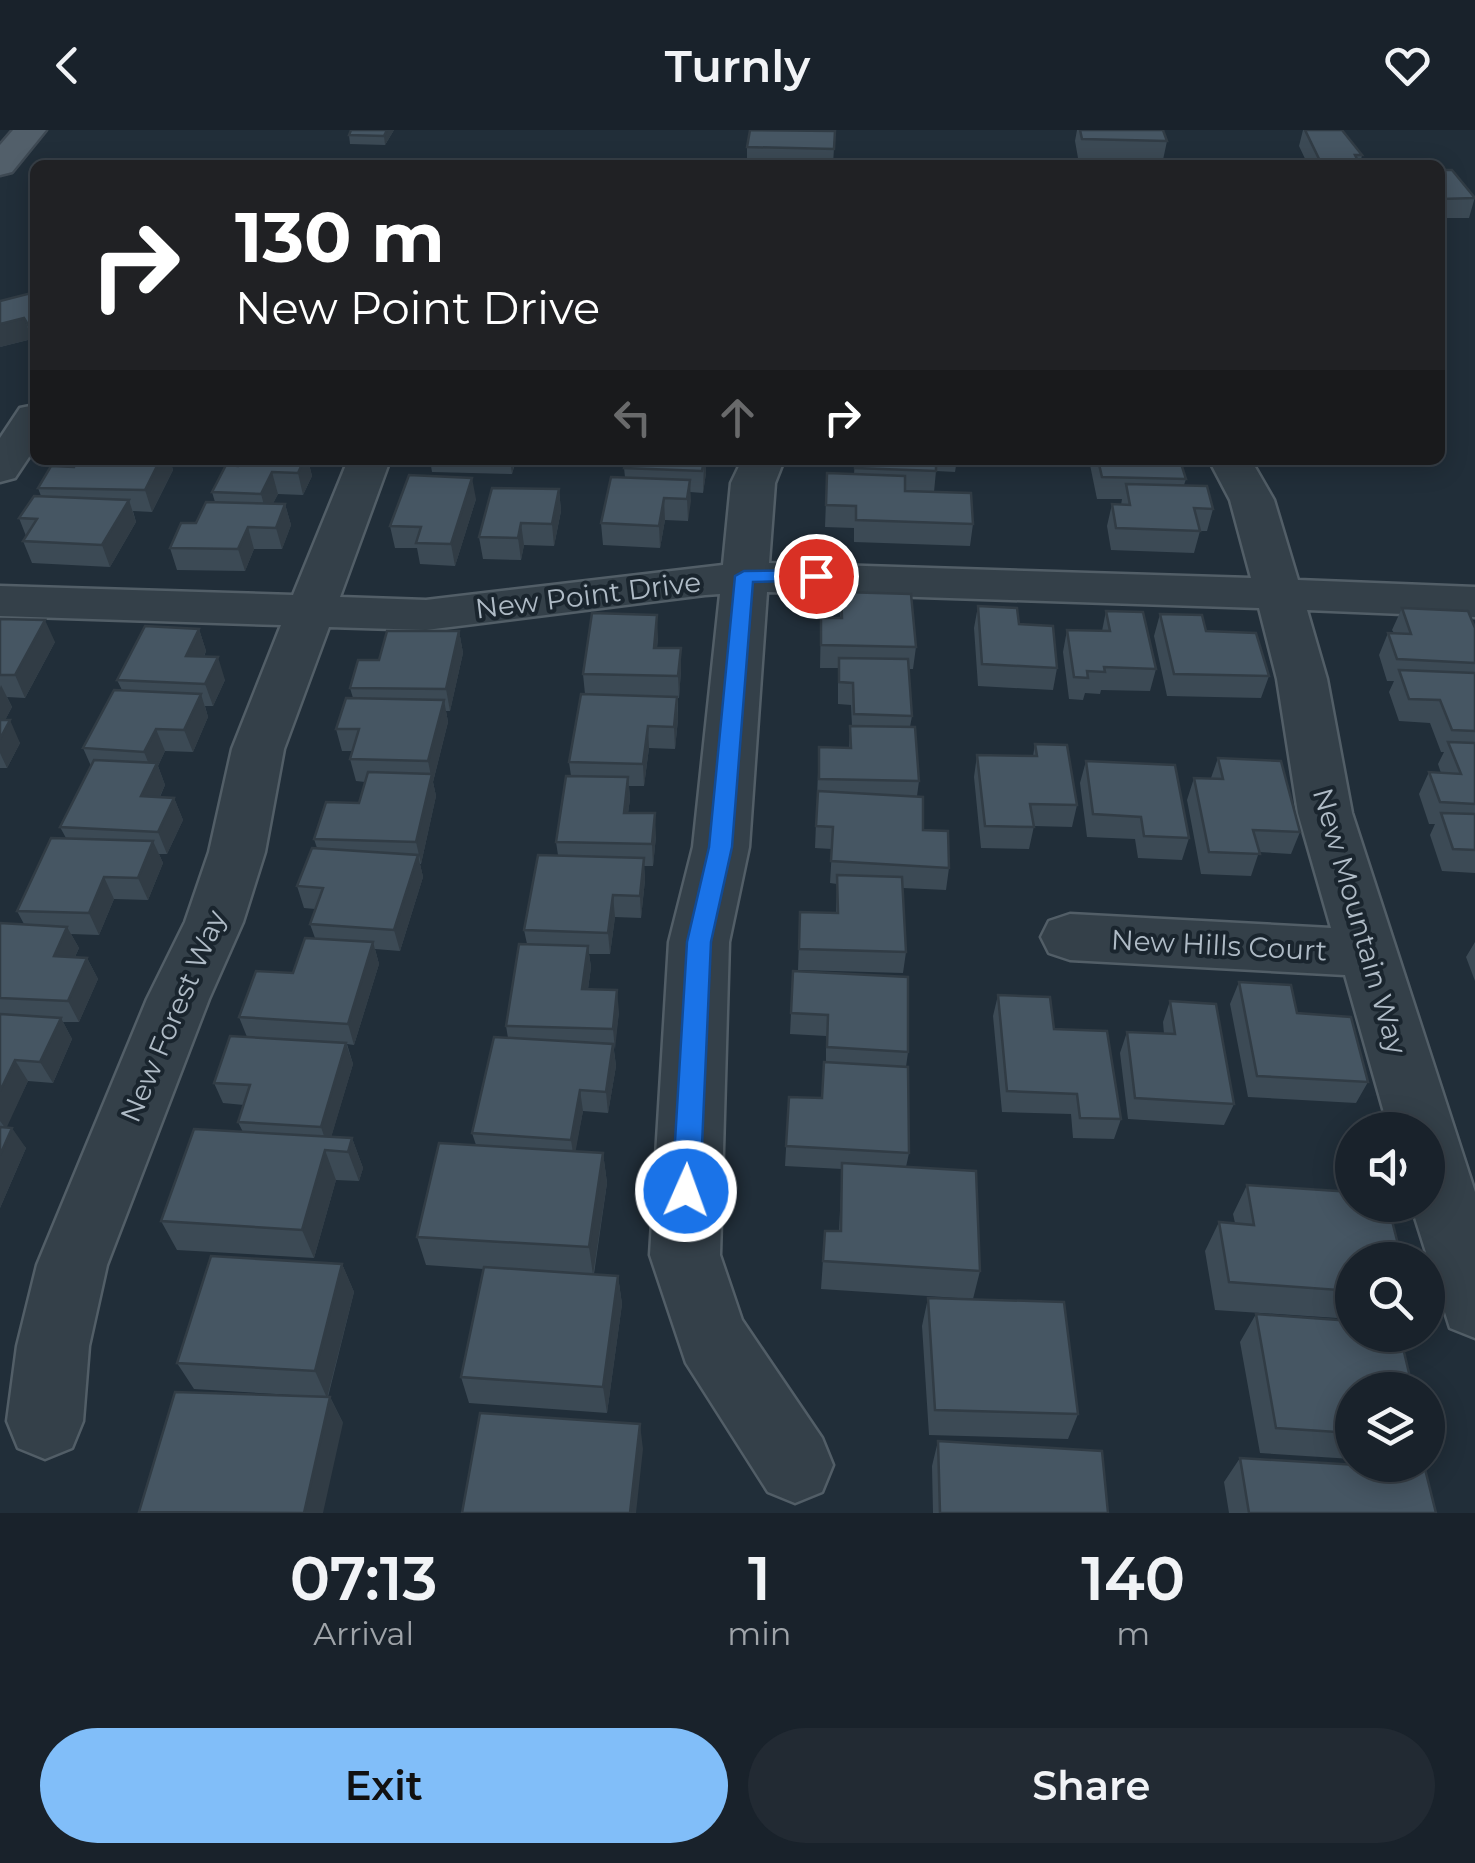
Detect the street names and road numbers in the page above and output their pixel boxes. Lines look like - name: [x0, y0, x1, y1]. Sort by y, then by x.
- street label: New Point Drive: [473, 564, 703, 626]
- street label: New Mountain Way: [1306, 784, 1415, 1059]
- street label: New Forest Way: [113, 904, 233, 1127]
- street label: New Hills Court: [1110, 922, 1328, 968]

